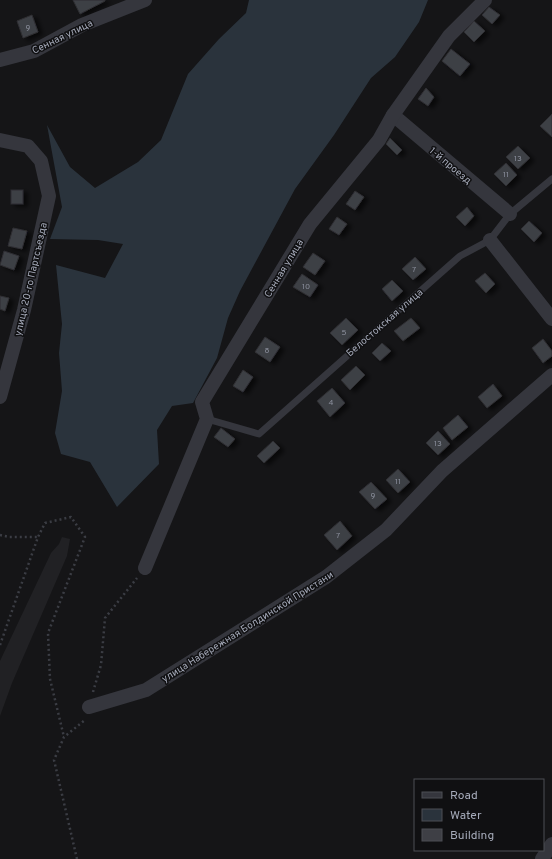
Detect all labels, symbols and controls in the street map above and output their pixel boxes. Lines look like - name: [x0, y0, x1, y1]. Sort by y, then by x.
- street label: Сенная улица: [30, 17, 95, 58]
- house number: 9: [26, 23, 31, 33]
- street label: 1-й проезд: [426, 145, 474, 188]
- house number: 13: [514, 154, 522, 164]
- house number: 11: [503, 170, 509, 180]
- street label: улица 20-го Партсъезда: [12, 221, 51, 337]
- street label: Сенная улица: [262, 237, 307, 300]
- house number: 7: [412, 265, 416, 275]
- house number: 10: [302, 282, 310, 292]
- street label: Белостокская улица: [344, 286, 426, 360]
- house number: 5: [342, 328, 347, 338]
- house number: 8: [265, 346, 270, 356]
- house number: 4: [329, 398, 334, 408]
- house number: 13: [434, 439, 442, 449]
- house number: 11: [395, 477, 401, 487]
- house number: 9: [371, 491, 376, 501]
- house number: 7: [336, 531, 340, 541]
- street label: улица Набережная Болдинской Пристани: [160, 569, 336, 686]
- legend: [414, 779, 544, 851]
- text: Road: [450, 788, 478, 804]
- text: Water: [450, 808, 482, 824]
- text: Building: [450, 828, 494, 844]

